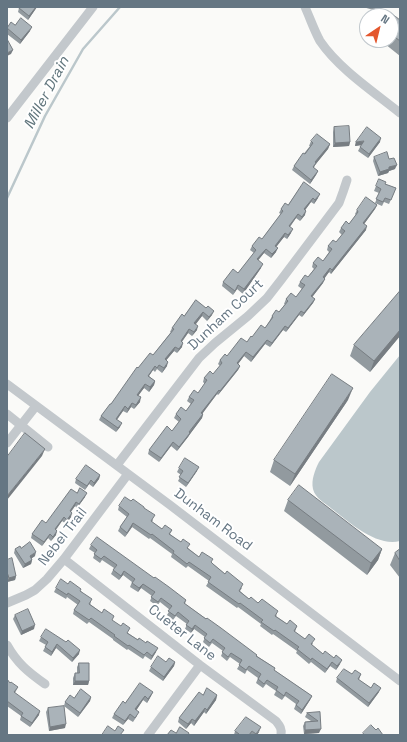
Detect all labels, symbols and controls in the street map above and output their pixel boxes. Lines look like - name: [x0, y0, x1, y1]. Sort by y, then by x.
- north arrow: [359, 8, 399, 48]
- text: N: [378, 11, 392, 27]
- water label: Miller Drain: [20, 54, 74, 132]
- street label: Dunham Court: [185, 276, 267, 354]
- street label: Dunham Road: [171, 485, 255, 555]
- street label: Nebel Trail: [35, 505, 91, 569]
- street label: Cueter Lane: [145, 601, 219, 665]

